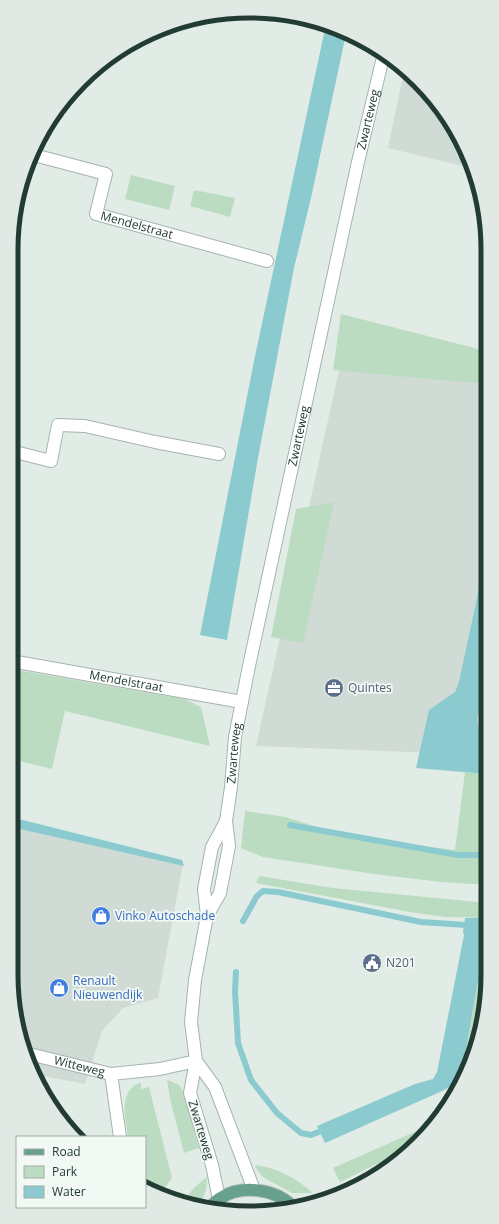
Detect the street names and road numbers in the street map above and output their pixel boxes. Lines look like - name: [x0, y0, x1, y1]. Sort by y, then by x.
- street label: Zwarteweg: [352, 87, 383, 151]
- street label: Mendelstraat: [99, 207, 175, 243]
- street label: Zwarteweg: [283, 403, 313, 468]
- street label: Mendelstraat: [88, 666, 164, 696]
- street label: Zwarteweg: [222, 721, 246, 784]
- street label: Witteweg: [52, 1051, 107, 1080]
- street label: Zwarteweg: [184, 1098, 219, 1162]

